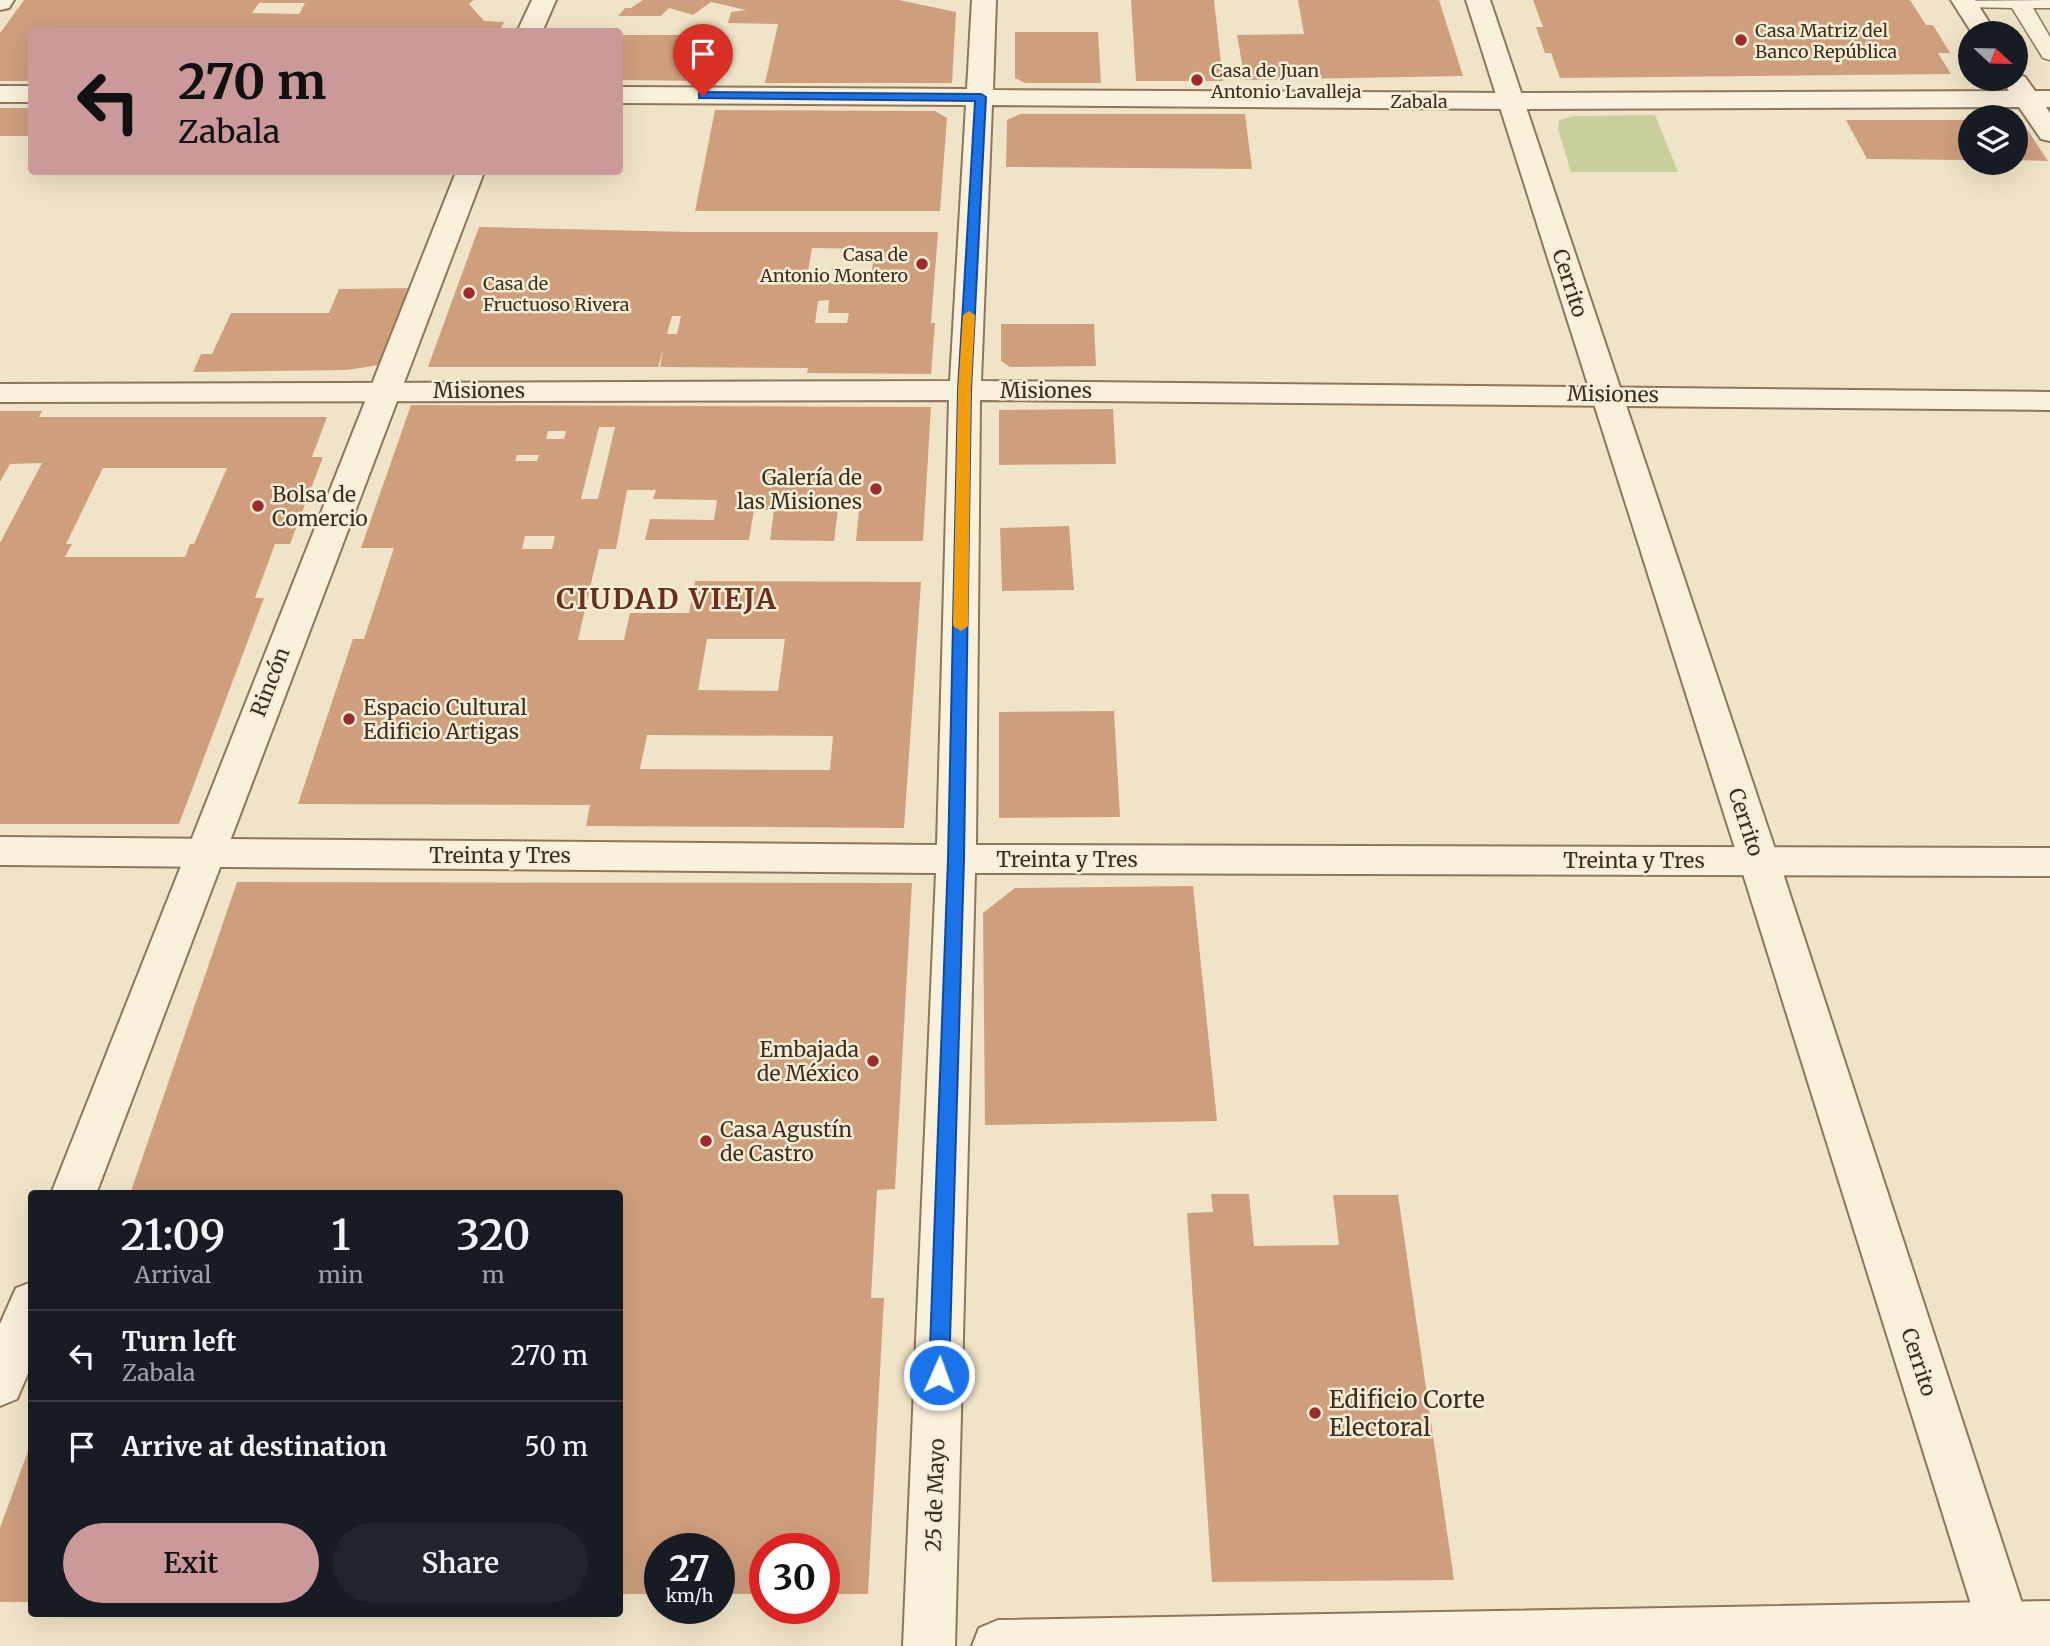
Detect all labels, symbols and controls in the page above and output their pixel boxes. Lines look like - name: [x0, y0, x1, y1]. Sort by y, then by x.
- place label: Casa Matriz del Banco República: [1755, 19, 1898, 63]
- north arrow: [1958, 21, 2028, 91]
- map controls: [1958, 21, 2028, 175]
- pin: [673, 24, 733, 96]
- marker: Casa Matriz del Banco República: [1733, 32, 1749, 48]
- icon: arrive: [684, 35, 722, 73]
- text: 270 m: [178, 51, 326, 112]
- icon: left: [63, 56, 154, 147]
- place label: Casa de Juan Antonio Lavalleja: [1210, 59, 1362, 103]
- marker: Casa de Juan Antonio Lavalleja: [1189, 72, 1205, 88]
- street label: Zabala: [1390, 90, 1448, 113]
- button: layers: [1958, 105, 2028, 175]
- text: Zabala: [178, 112, 280, 152]
- place label: Casa de Antonio Montero: [759, 243, 908, 287]
- street label: Cerrito: [1546, 246, 1594, 320]
- marker: Casa de Antonio Montero: [914, 256, 930, 272]
- place label: Casa de Fructuoso Rivera: [483, 272, 630, 316]
- marker: Casa de Fructuoso Rivera: [461, 285, 477, 301]
- street label: Misiones: [433, 377, 525, 404]
- street label: Misiones: [1000, 377, 1092, 404]
- street label: Misiones: [1567, 380, 1659, 408]
- place label: Galería de las Misiones: [737, 464, 862, 515]
- place label: Bolsa de Comercio: [272, 481, 368, 532]
- marker: Galería de las Misiones: [868, 481, 884, 497]
- marker: Bolsa de Comercio: [250, 498, 266, 514]
- district label: CIUDAD VIEJA: [556, 581, 778, 617]
- street label: Rincón: [245, 644, 296, 720]
- place label: Espacio Cultural Edificio Artigas: [363, 694, 527, 745]
- marker: Espacio Cultural Edificio Artigas: [341, 711, 357, 727]
- street label: Cerrito: [1722, 785, 1770, 859]
- street label: Treinta y Tres: [429, 842, 571, 869]
- street label: Treinta y Tres: [996, 846, 1138, 873]
- street label: Treinta y Tres: [1563, 847, 1705, 874]
- place label: Embajada de México: [757, 1036, 859, 1087]
- marker: Embajada de México: [865, 1053, 881, 1069]
- place label: Casa Agustín de Castro: [720, 1116, 852, 1167]
- marker: Casa Agustín de Castro: [698, 1133, 714, 1149]
- text: 21:09: [121, 1209, 225, 1261]
- text: 1: [331, 1209, 350, 1261]
- text: 320: [456, 1209, 530, 1261]
- text: Arrival: [135, 1260, 211, 1289]
- text: min: [318, 1260, 364, 1289]
- text: m: [482, 1260, 505, 1289]
- text: Turn left: [122, 1325, 236, 1358]
- street label: Cerrito: [1895, 1325, 1943, 1399]
- icon: left: [63, 1337, 101, 1375]
- position arrow: [902, 1338, 976, 1412]
- text: 270 m: [511, 1339, 588, 1372]
- text: Zabala: [122, 1358, 195, 1387]
- place label: Edificio Corte Electoral: [1329, 1384, 1485, 1443]
- marker: Edificio Corte Electoral: [1307, 1405, 1323, 1421]
- icon: arrive: [63, 1428, 101, 1466]
- text: Arrive at destination: [122, 1430, 387, 1463]
- text: 50 m: [524, 1430, 588, 1463]
- street label: 25 de Mayo: [920, 1438, 950, 1552]
- button: Exit: [63, 1523, 319, 1603]
- button: Share: [333, 1523, 588, 1603]
- speed limit sign: 30: [749, 1533, 840, 1624]
- text: 27: [669, 1547, 710, 1591]
- text: km/h: [666, 1584, 713, 1607]

